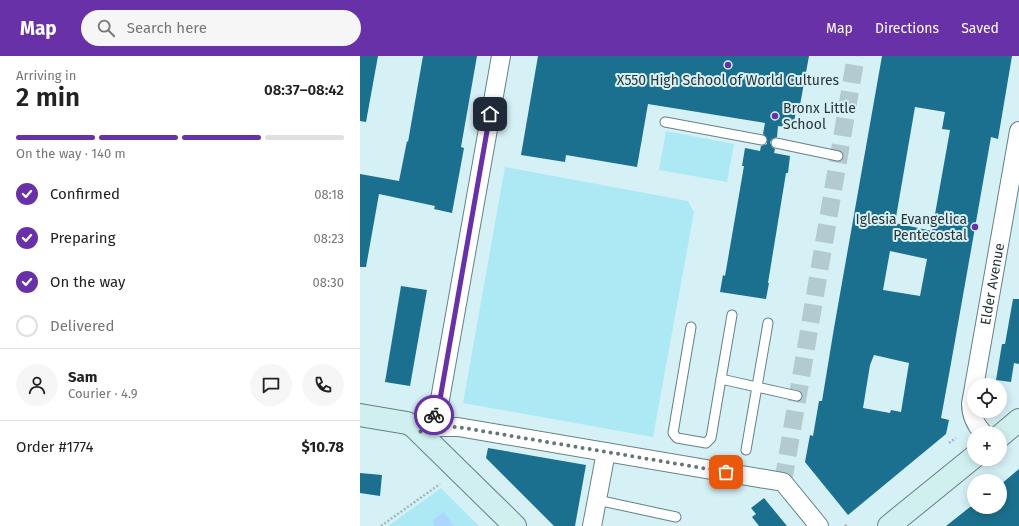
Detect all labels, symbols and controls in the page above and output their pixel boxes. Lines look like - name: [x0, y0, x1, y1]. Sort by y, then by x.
- search box: [81, 10, 361, 46]
- text: Map: [20, 17, 57, 40]
- icon: search: [95, 17, 117, 39]
- text: Search here: [127, 19, 207, 37]
- text: Map: [826, 20, 853, 37]
- text: Directions: [875, 20, 939, 37]
- text: Saved: [961, 20, 999, 37]
- marker: X550 High School of World Cultures: [723, 60, 733, 70]
- text: Arriving in: [16, 68, 76, 83]
- place label: X550 High School of World Cultures: [617, 72, 840, 89]
- text: 08:37–08:42: [264, 81, 344, 99]
- text: 2 min: [16, 82, 80, 113]
- pin: [473, 97, 507, 131]
- place label: Bronx Little School: [783, 100, 856, 133]
- icon: home: [479, 103, 501, 125]
- marker: Bronx Little School: [770, 111, 780, 121]
- text: On the way · 140 m: [16, 146, 126, 161]
- icon: check: [16, 183, 38, 205]
- text: Confirmed: [50, 185, 120, 203]
- text: 08:18: [314, 187, 344, 202]
- place label: Iglesia Evangelica Pentecostal: [856, 211, 967, 244]
- marker: Iglesia Evangelica Pentecostal: [970, 222, 980, 232]
- icon: check: [16, 227, 38, 249]
- text: Preparing: [50, 229, 115, 247]
- text: 08:23: [314, 231, 344, 246]
- street label: Elder Avenue: [977, 242, 1008, 327]
- icon: check: [16, 271, 38, 293]
- text: On the way: [50, 273, 125, 291]
- text: 08:30: [313, 275, 344, 290]
- text: Delivered: [50, 317, 114, 335]
- button: person: [16, 364, 58, 406]
- button: chat: [250, 364, 292, 406]
- button: phone: [302, 364, 344, 406]
- text: Sam: [68, 368, 97, 386]
- map controls: [967, 378, 1007, 514]
- button: locate: [967, 378, 1007, 418]
- text: Courier · 4.9: [68, 386, 138, 401]
- courier: [414, 395, 454, 435]
- icon: bike: [423, 404, 445, 426]
- button: +: [967, 426, 1007, 466]
- text: Order #1774: [16, 438, 94, 456]
- text: $10.78: [301, 438, 344, 456]
- pin: [709, 455, 743, 489]
- icon: bag: [715, 461, 737, 483]
- button: −: [967, 474, 1007, 514]

